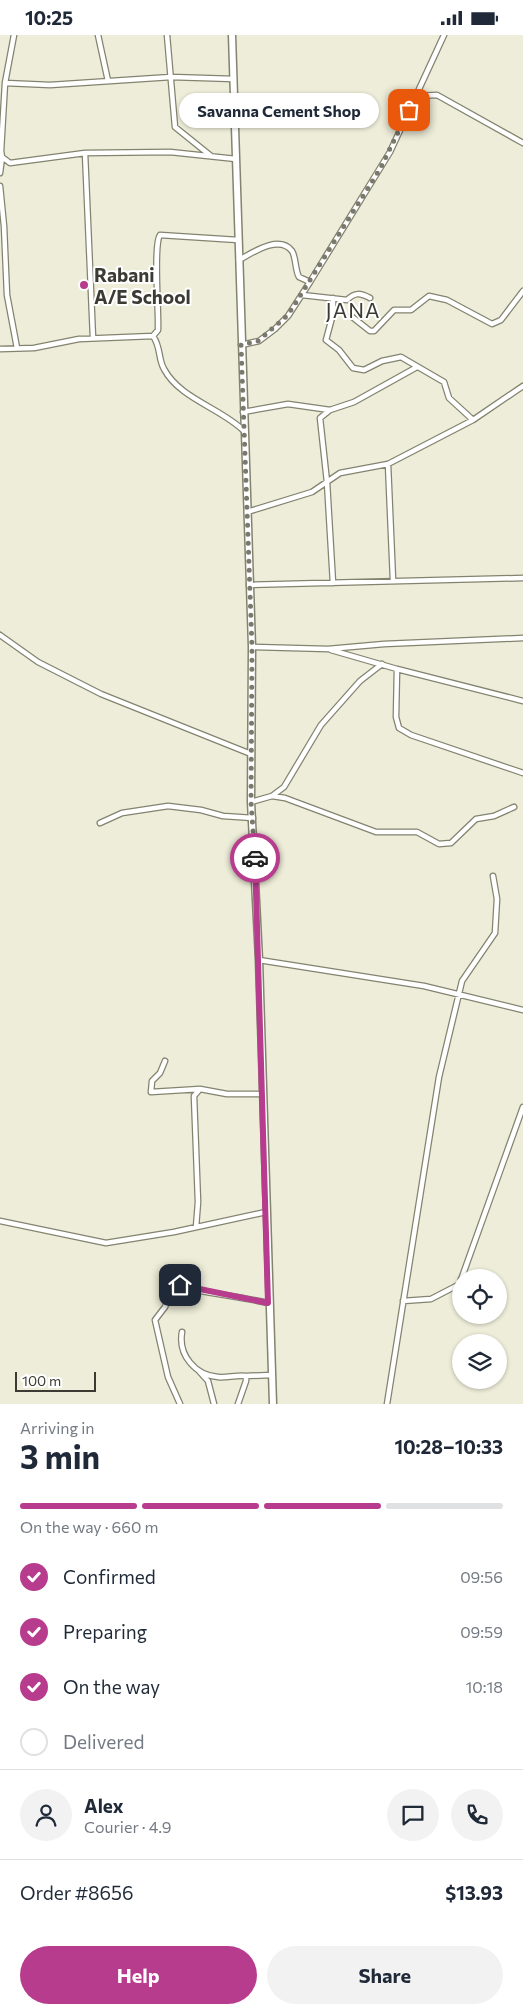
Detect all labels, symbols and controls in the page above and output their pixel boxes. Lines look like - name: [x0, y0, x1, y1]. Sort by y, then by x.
- text: 10:25: [25, 6, 73, 29]
- pin: [388, 89, 430, 131]
- callout: Savanna Cement Shop: [179, 93, 379, 127]
- icon: bag: [395, 96, 423, 124]
- text: Savanna Cement Shop: [197, 101, 361, 120]
- place label: Rabani A/E School: [94, 263, 191, 308]
- marker: Rabani A/E School: [78, 279, 90, 291]
- district label: JANA: [326, 297, 380, 322]
- courier: [230, 833, 280, 883]
- icon: car: [241, 844, 269, 872]
- pin: [159, 1264, 201, 1306]
- map controls: [452, 1269, 507, 1389]
- button: locate: [452, 1269, 507, 1324]
- icon: home: [166, 1271, 194, 1299]
- button: layers: [452, 1334, 507, 1389]
- scale bar: [15, 1369, 96, 1392]
- text: 100 m: [22, 1372, 61, 1389]
- text: Arriving in: [20, 1418, 94, 1437]
- text: 10:28–10:33: [394, 1435, 503, 1458]
- text: 3 min: [20, 1436, 100, 1476]
- text: On the way · 660 m: [20, 1517, 158, 1536]
- icon: check: [20, 1563, 48, 1591]
- text: Confirmed: [63, 1565, 156, 1588]
- text: 09:56: [460, 1567, 503, 1586]
- icon: check: [20, 1618, 48, 1646]
- text: Preparing: [63, 1620, 147, 1643]
- text: 09:59: [460, 1622, 503, 1641]
- icon: check: [20, 1673, 48, 1701]
- text: On the way: [63, 1675, 160, 1698]
- text: 10:18: [465, 1677, 503, 1696]
- text: Delivered: [63, 1730, 144, 1753]
- button: person: [20, 1789, 72, 1841]
- button: chat: [387, 1789, 439, 1841]
- button: phone: [451, 1789, 503, 1841]
- text: Alex: [84, 1794, 124, 1817]
- text: Courier · 4.9: [84, 1817, 171, 1836]
- text: Order #8656: [20, 1881, 134, 1904]
- text: $13.93: [445, 1881, 503, 1904]
- button: Help: [20, 1946, 257, 2004]
- button: Share: [267, 1946, 503, 2004]

